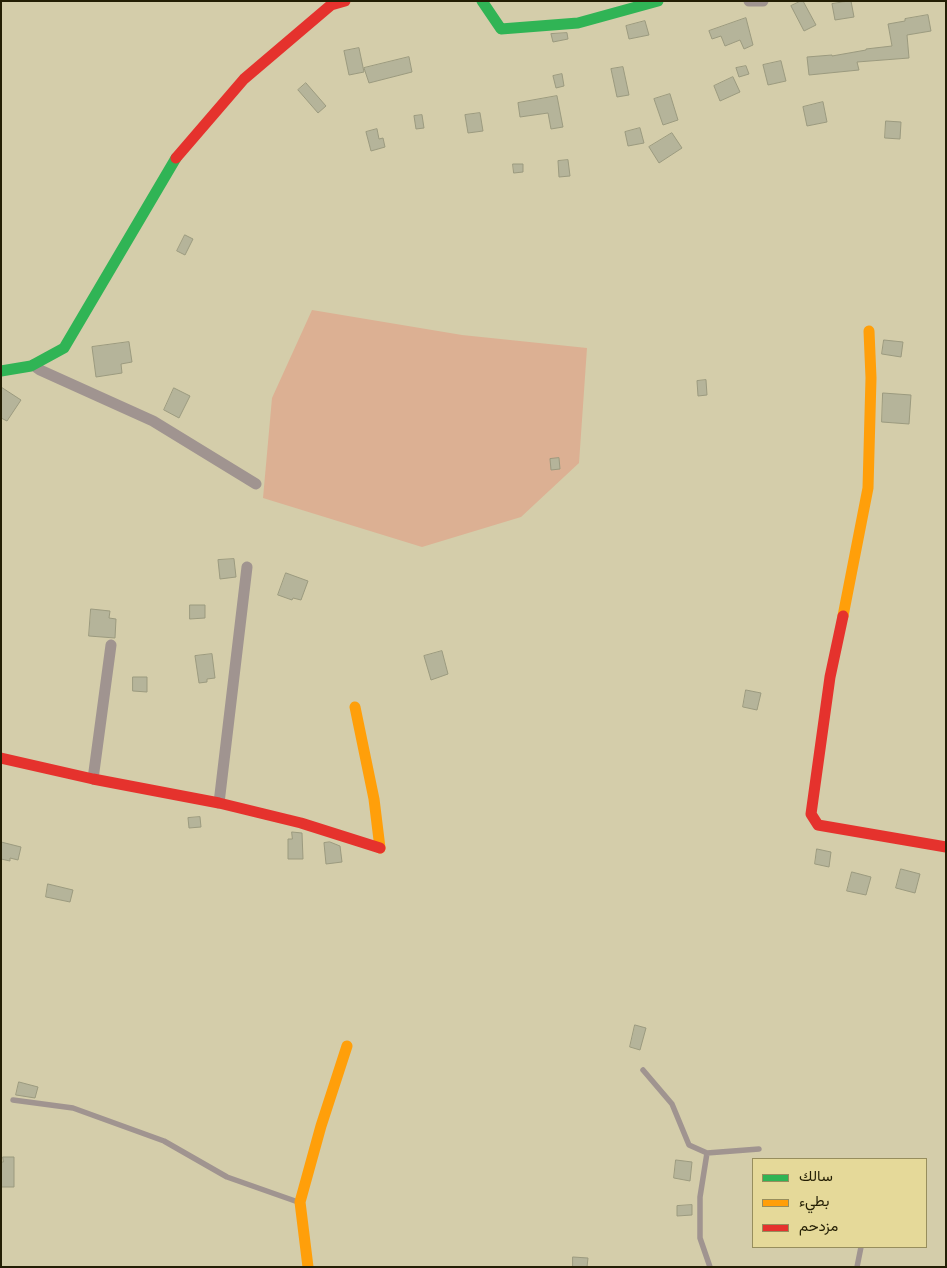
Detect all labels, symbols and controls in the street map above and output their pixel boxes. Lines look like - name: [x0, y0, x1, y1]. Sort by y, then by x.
- legend: [752, 1158, 927, 1248]
- text: سالك: [799, 1166, 833, 1185]
- text: بطيء: [799, 1191, 829, 1210]
- text: مزدحم: [799, 1216, 838, 1235]

